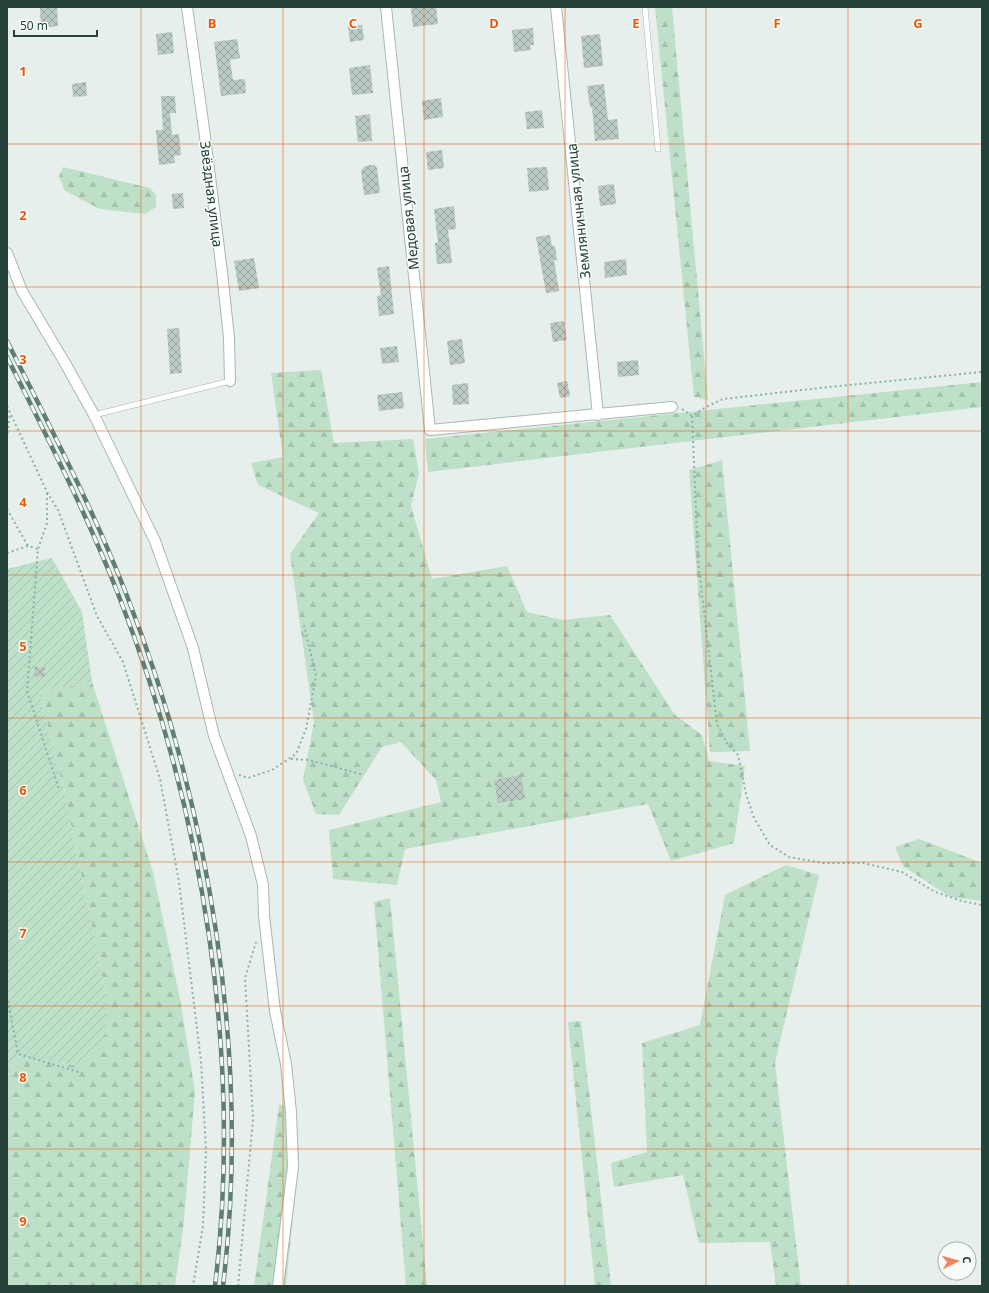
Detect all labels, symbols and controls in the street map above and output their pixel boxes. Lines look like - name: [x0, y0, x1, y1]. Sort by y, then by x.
- scale bar: [14, 12, 97, 38]
- text: B: [208, 14, 216, 32]
- text: C: [349, 14, 357, 32]
- text: D: [489, 14, 499, 32]
- text: E: [632, 14, 640, 32]
- text: F: [773, 14, 781, 32]
- text: G: [913, 14, 923, 32]
- text: 50 m: [20, 17, 48, 34]
- text: 1: [19, 62, 27, 80]
- street label: Звёздная улица: [196, 140, 228, 248]
- street label: Земляничная улица: [561, 142, 595, 280]
- street label: Медовая улица: [393, 165, 423, 271]
- text: 2: [19, 206, 27, 224]
- text: 3: [19, 350, 27, 368]
- text: 4: [19, 493, 27, 511]
- text: 5: [19, 637, 27, 655]
- text: 6: [19, 781, 27, 799]
- text: 7: [19, 924, 27, 942]
- text: 8: [19, 1068, 27, 1086]
- text: 9: [19, 1212, 27, 1230]
- north arrow: [937, 1241, 977, 1281]
- text: С: [960, 1256, 975, 1264]

